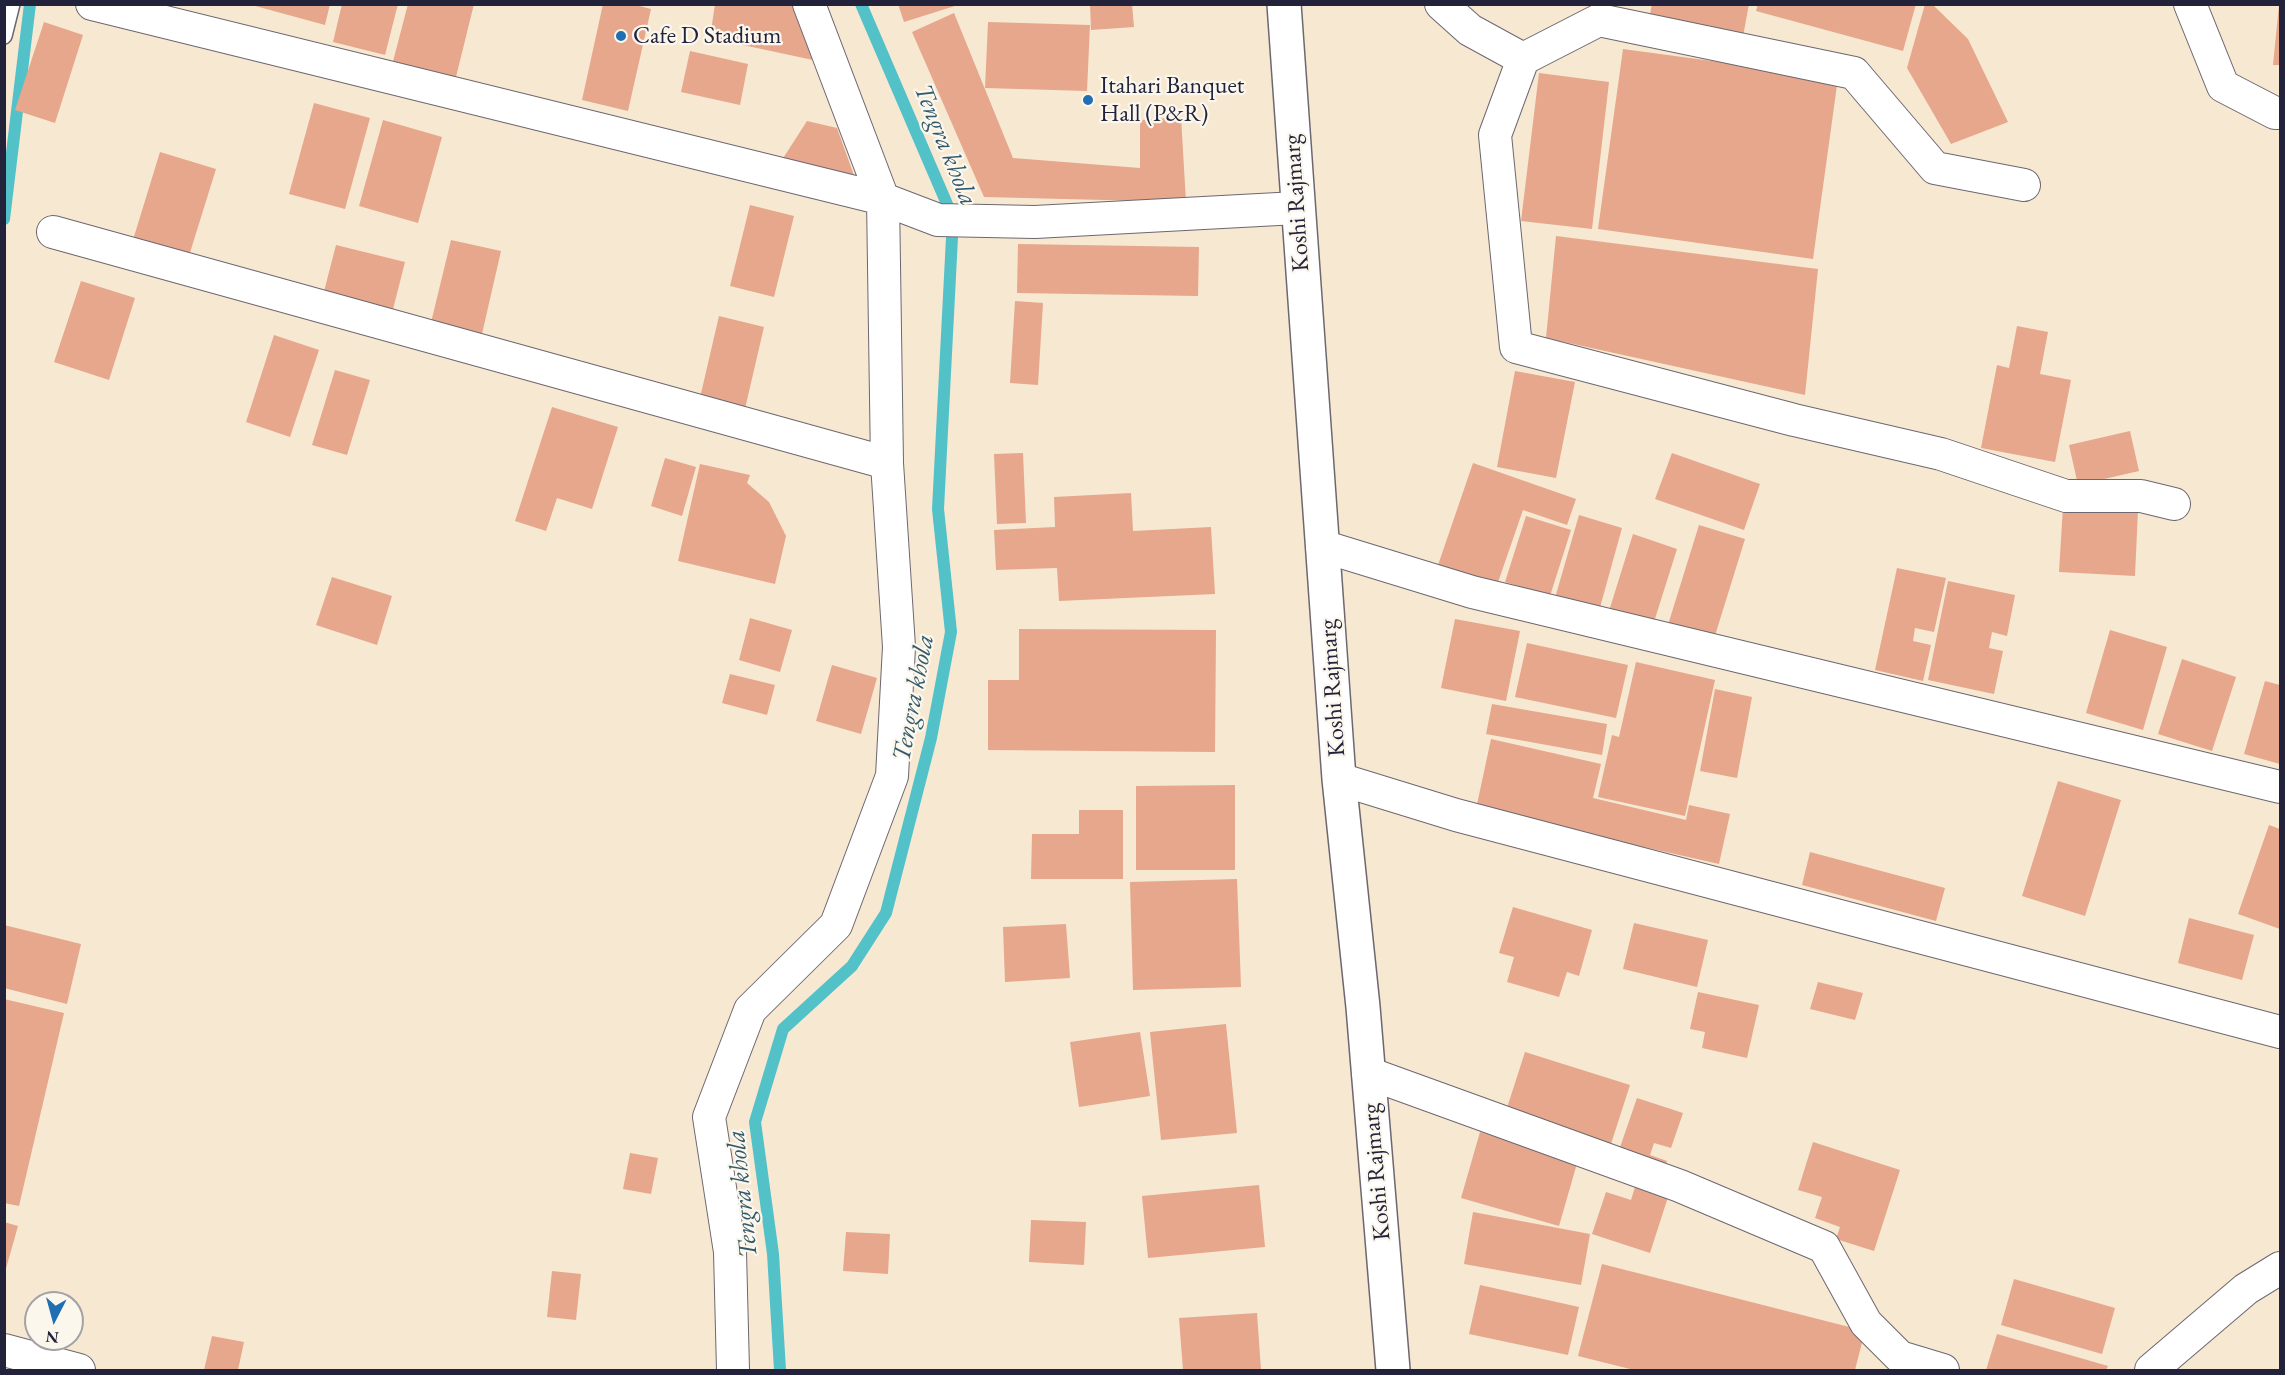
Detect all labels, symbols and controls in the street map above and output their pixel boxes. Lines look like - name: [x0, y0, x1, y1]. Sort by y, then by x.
- place label: Cafe D Stadium: [633, 22, 781, 50]
- marker: Cafe D Stadium: [614, 29, 628, 43]
- place label: Itahari Banquet Hall (P&R): [1100, 72, 1244, 128]
- water label: Tengra khola: [906, 80, 984, 210]
- marker: Itahari Banquet Hall (P&R): [1081, 93, 1095, 107]
- street label: Koshi Rajmarg: [1278, 133, 1316, 273]
- street label: Koshi Rajmarg: [1314, 618, 1352, 758]
- water label: Tengra khola: [886, 632, 942, 764]
- street label: Koshi Rajmarg: [1357, 1102, 1397, 1242]
- water label: Tengra khola: [721, 1128, 765, 1260]
- north arrow: [24, 1291, 84, 1351]
- text: N: [45, 1326, 60, 1349]

